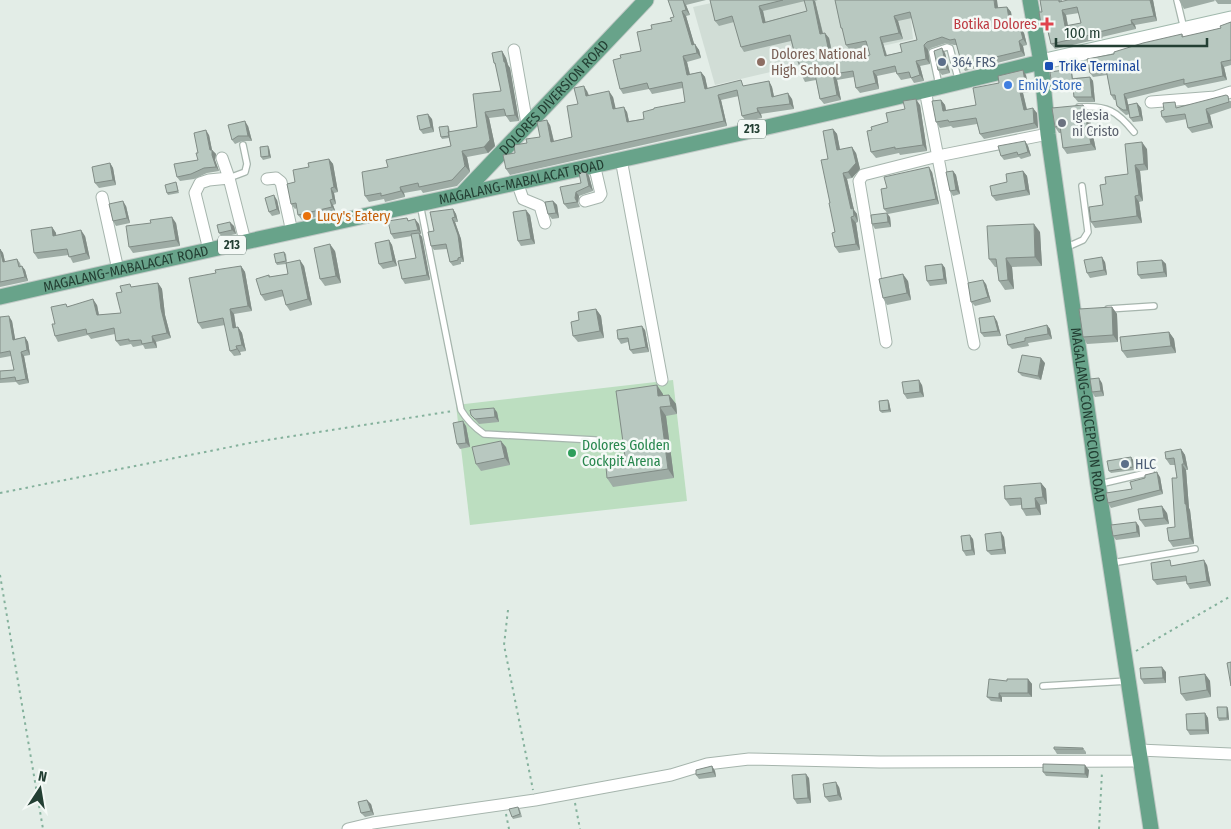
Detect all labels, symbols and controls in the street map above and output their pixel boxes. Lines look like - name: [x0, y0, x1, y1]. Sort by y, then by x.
- scale bar: [1056, 15, 1207, 47]
- place label: Botika Dolores: [954, 16, 1037, 33]
- marker: Botika Dolores: [1041, 18, 1053, 30]
- text: 100 m: [1064, 24, 1101, 42]
- street label: DOLORES DIVERSION ROAD: [495, 36, 612, 158]
- place label: Dolores National High School: [771, 46, 867, 79]
- place label: 364 FRS: [952, 54, 996, 71]
- marker: Dolores National High School: [755, 56, 767, 68]
- marker: 364 FRS: [936, 56, 948, 68]
- place label: Trike Terminal: [1059, 58, 1140, 75]
- marker: Trike Terminal: [1043, 60, 1055, 72]
- place label: Emily Store: [1018, 77, 1082, 94]
- marker: Emily Store: [1002, 79, 1014, 91]
- place label: Iglesia ni Cristo: [1072, 107, 1119, 140]
- marker: Iglesia ni Cristo: [1056, 117, 1068, 129]
- road number: 213: [738, 120, 766, 138]
- street label: MAGALANG-MABALACAT ROAD: [437, 155, 606, 208]
- place label: Lucy's Eatery: [317, 208, 391, 225]
- marker: Lucy's Eatery: [301, 210, 313, 222]
- road number: 213: [218, 236, 246, 254]
- street label: MAGALANG-MABALACAT ROAD: [42, 242, 210, 295]
- street label: MAGALANG-CONCEPCION ROAD: [1067, 326, 1109, 503]
- place label: Dolores Golden Cockpit Arena: [582, 437, 670, 470]
- marker: Dolores Golden Cockpit Arena: [566, 447, 578, 459]
- place label: HLC: [1135, 456, 1156, 473]
- marker: HLC: [1119, 458, 1131, 470]
- north arrow: [15, 764, 65, 814]
- text: N: [37, 768, 48, 786]

